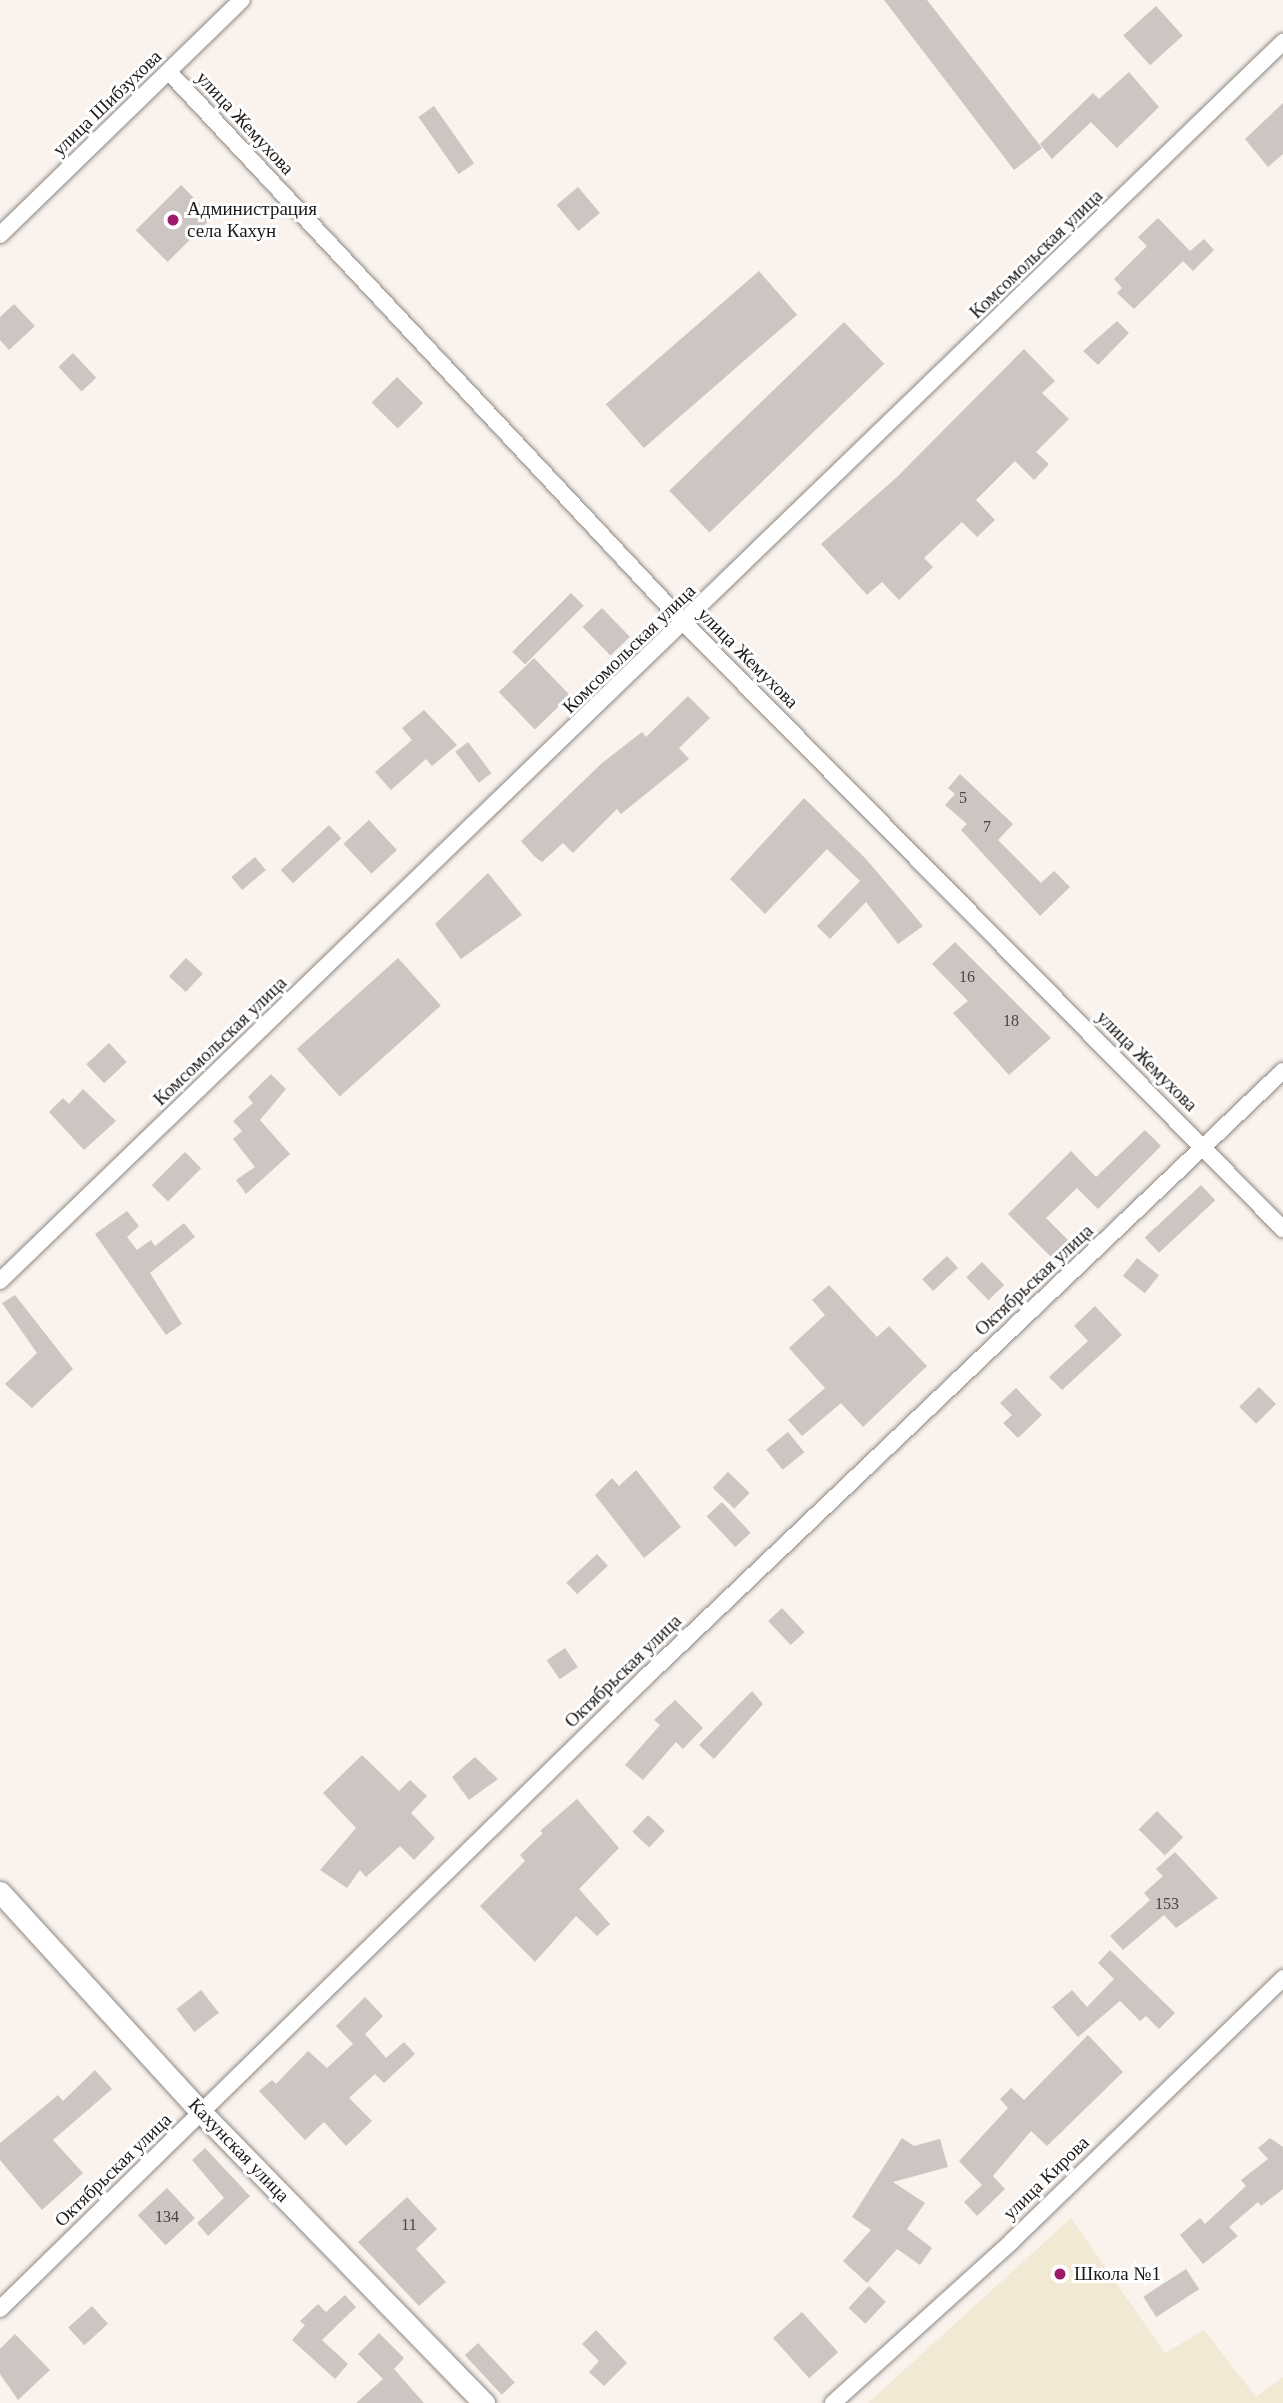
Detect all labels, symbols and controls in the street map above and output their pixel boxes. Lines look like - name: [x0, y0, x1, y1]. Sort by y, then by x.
- street label: улица Шибзухова: [48, 45, 166, 161]
- street label: улица Жемухова: [191, 67, 299, 179]
- street label: Комсомольская улица: [965, 185, 1107, 323]
- place label: Администрация села Кахун: [187, 198, 317, 242]
- marker: Администрация села Кахун: [165, 212, 181, 228]
- street label: Комсомольская улица: [558, 580, 700, 718]
- street label: улица Жемухова: [693, 603, 803, 713]
- house number: 5: [959, 788, 967, 808]
- house number: 7: [983, 817, 991, 837]
- house number: 16: [959, 967, 975, 987]
- street label: Комсомольская улица: [149, 972, 291, 1110]
- street label: улица Жемухова: [1092, 1006, 1202, 1116]
- house number: 18: [1003, 1011, 1019, 1031]
- street label: Октябрьская улица: [970, 1219, 1098, 1341]
- street label: Октябрьская улица: [560, 1609, 686, 1733]
- house number: 153: [1155, 1894, 1179, 1914]
- street label: Кахунская улица: [184, 2093, 294, 2207]
- street label: Октябрьская улица: [50, 2108, 176, 2232]
- street label: улица Кирова: [998, 2131, 1094, 2225]
- house number: 134: [155, 2207, 179, 2227]
- house number: 11: [401, 2215, 417, 2235]
- place label: Школа №1: [1074, 2263, 1161, 2285]
- marker: Школа №1: [1052, 2266, 1068, 2282]

